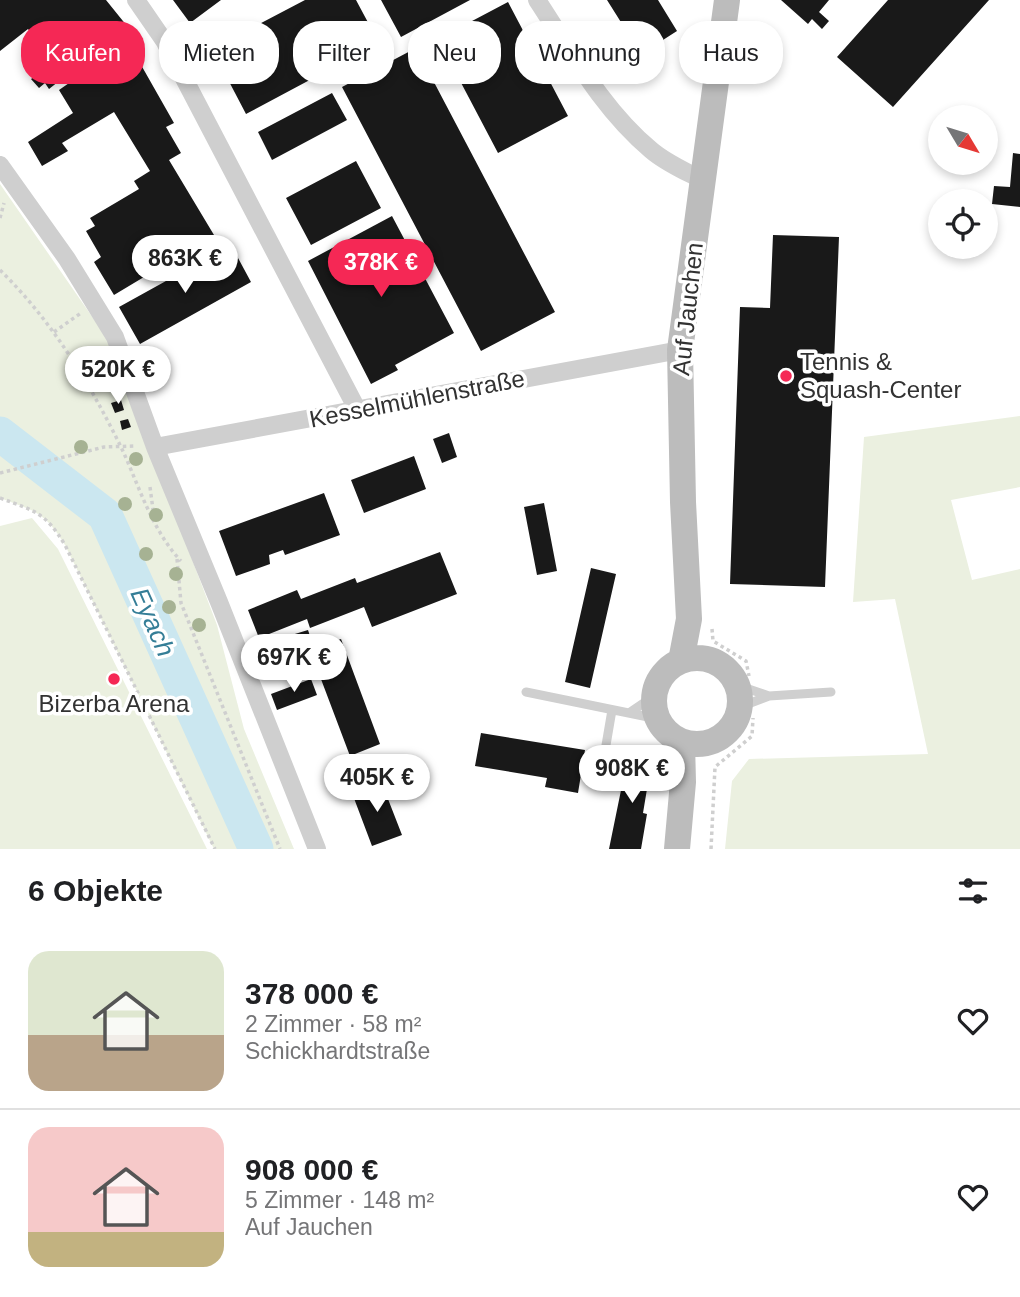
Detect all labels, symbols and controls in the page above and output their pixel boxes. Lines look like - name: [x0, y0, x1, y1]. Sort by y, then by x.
- chip: Kaufen: [21, 21, 145, 84]
- chip: Mieten: [159, 21, 279, 84]
- chip: Filter: [293, 21, 394, 84]
- chip: Neu: [408, 21, 501, 84]
- chip: Wohnung: [515, 21, 665, 84]
- chip: Haus: [679, 21, 783, 84]
- north arrow: [928, 105, 998, 175]
- map controls: [928, 105, 998, 259]
- button: locate: [928, 189, 998, 259]
- pin: 863K €: [128, 236, 242, 295]
- pin: 378K €: [324, 240, 438, 299]
- street label: Auf Jauchen: [667, 241, 708, 377]
- text: 863K €: [148, 245, 222, 271]
- text: 378K €: [344, 249, 418, 275]
- pin: 520K €: [61, 346, 175, 406]
- place label: Tennis & Squash-Center: [800, 348, 961, 403]
- text: 520K €: [81, 356, 155, 382]
- street label: Kesselmühlenstraße: [307, 364, 527, 433]
- marker: Tennis & Squash-Center: [778, 368, 794, 384]
- water label: Eyach: [125, 583, 181, 661]
- pin: 697K €: [237, 634, 351, 694]
- text: 697K €: [257, 644, 331, 670]
- marker: Bizerba Arena: [106, 671, 122, 687]
- place label: Bizerba Arena: [39, 690, 190, 717]
- pin: 908K €: [575, 746, 689, 805]
- pin: 405K €: [320, 754, 434, 814]
- text: 908K €: [595, 755, 669, 781]
- text: 405K €: [340, 764, 414, 790]
- icon: filters: [954, 872, 992, 910]
- text: 6 Objekte: [28, 874, 163, 907]
- text: 378 000 €: [245, 977, 378, 1010]
- icon: home: [84, 979, 168, 1063]
- icon: heart: [954, 1002, 992, 1040]
- text: 2 Zimmer · 58 m²: [245, 1011, 421, 1037]
- text: Schickhardtstraße: [245, 1038, 430, 1064]
- text: 908 000 €: [245, 1153, 378, 1186]
- icon: home: [84, 1155, 168, 1239]
- icon: heart: [954, 1178, 992, 1216]
- text: 5 Zimmer · 148 m²: [245, 1187, 434, 1213]
- text: Auf Jauchen: [245, 1214, 373, 1240]

